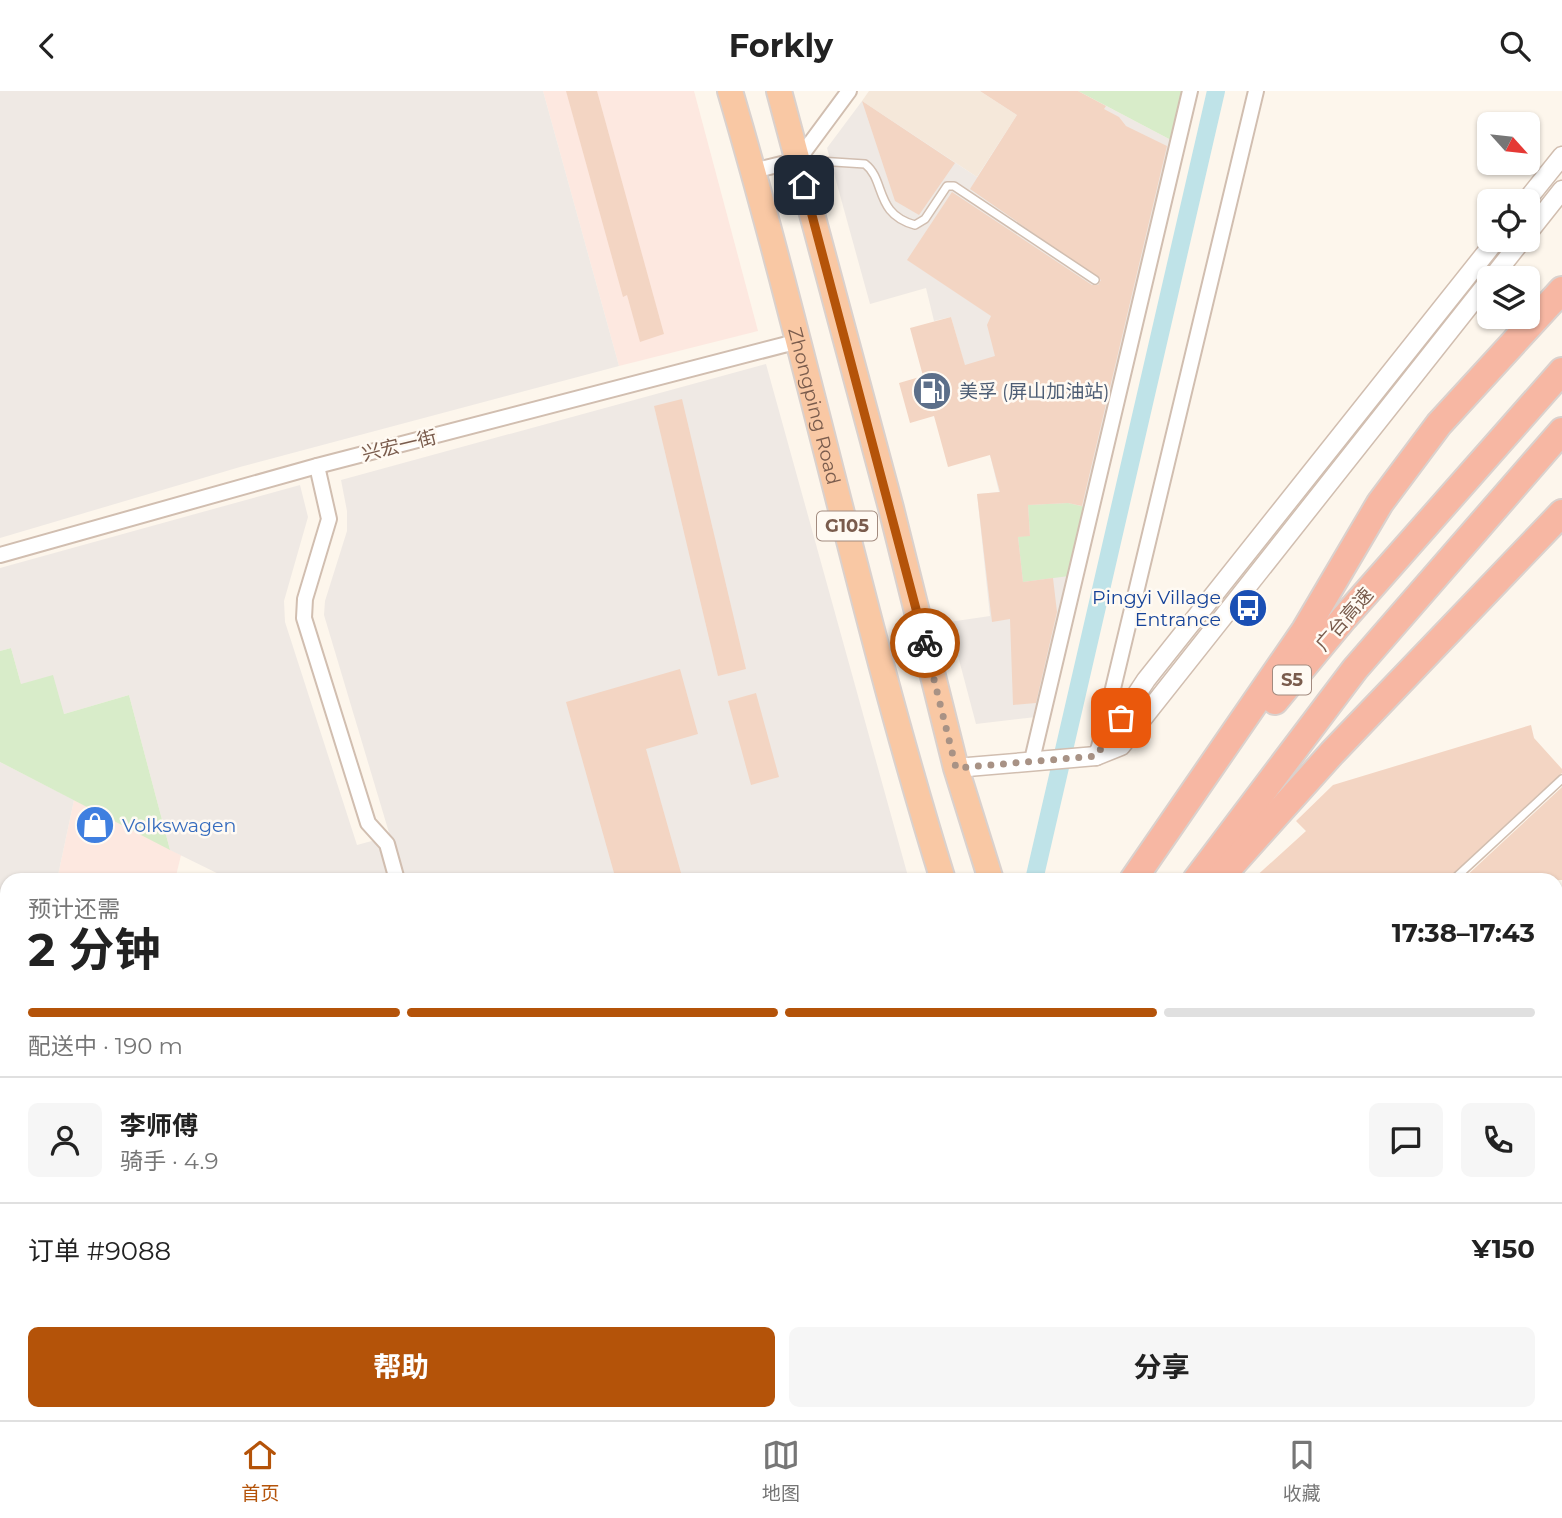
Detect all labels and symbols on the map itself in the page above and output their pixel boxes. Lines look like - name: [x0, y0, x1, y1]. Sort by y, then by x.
- north arrow: [1477, 112, 1540, 175]
- pin: [774, 155, 834, 215]
- street label: Zhongping Road: [783, 325, 845, 487]
- fuel station icon: 美孚 (屏山加油站): [911, 370, 953, 412]
- place label: 美孚 (屏山加油站): [959, 380, 1109, 403]
- street label: 兴宏一街: [359, 425, 439, 466]
- road number: G105: [817, 512, 877, 541]
- street label: 广台高速: [1311, 583, 1378, 656]
- place label: Pingyi Village Entrance: [1092, 586, 1221, 631]
- bus stop icon: Pingyi Village Entrance: [1227, 587, 1269, 629]
- courier: [890, 608, 960, 678]
- road number: S5: [1273, 665, 1311, 695]
- pin: [1091, 688, 1151, 748]
- shop icon: Volkswagen: [74, 804, 116, 846]
- place label: Volkswagen: [122, 814, 236, 837]

